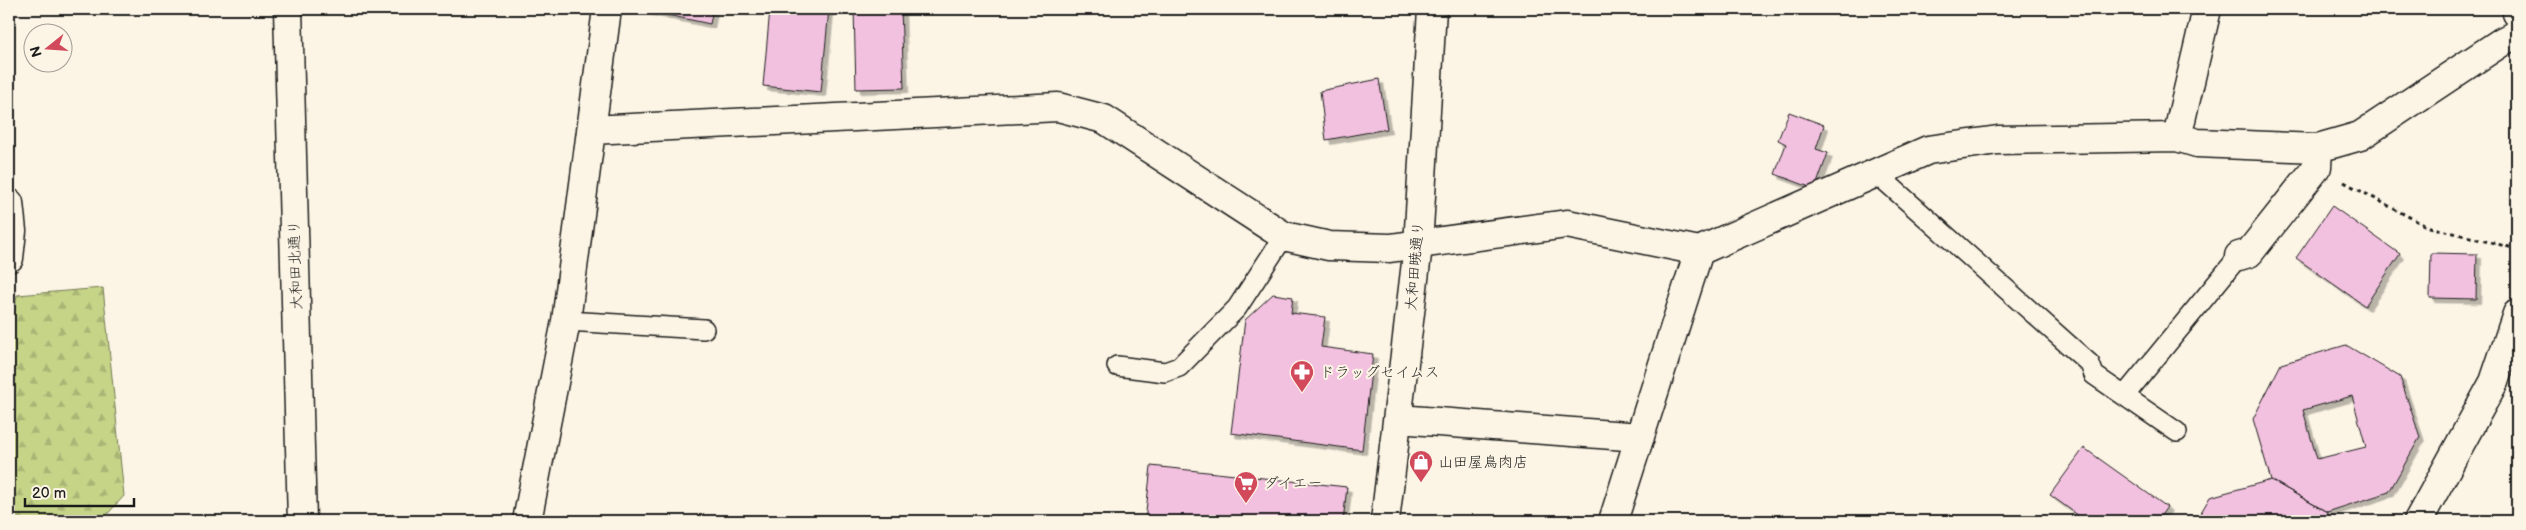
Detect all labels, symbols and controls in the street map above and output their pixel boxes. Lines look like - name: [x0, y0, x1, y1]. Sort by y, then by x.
- north arrow: [22, 22, 72, 72]
- text: N: [26, 44, 46, 59]
- street label: 大和田北通り: [284, 220, 306, 310]
- street label: 大和田暁通り: [1402, 220, 1428, 312]
- pharmacy icon: ドラッグセイムス: [1289, 359, 1315, 393]
- place label: ドラッグセイムス: [1320, 363, 1439, 382]
- shop icon: 山田屋鳥肉店: [1408, 449, 1434, 483]
- place label: 山田屋鳥肉店: [1438, 453, 1528, 472]
- supermarket icon: ダイエー: [1233, 470, 1259, 504]
- place label: ダイエー: [1264, 474, 1323, 493]
- scale bar: [25, 475, 134, 507]
- text: 20 m: [32, 484, 66, 503]

